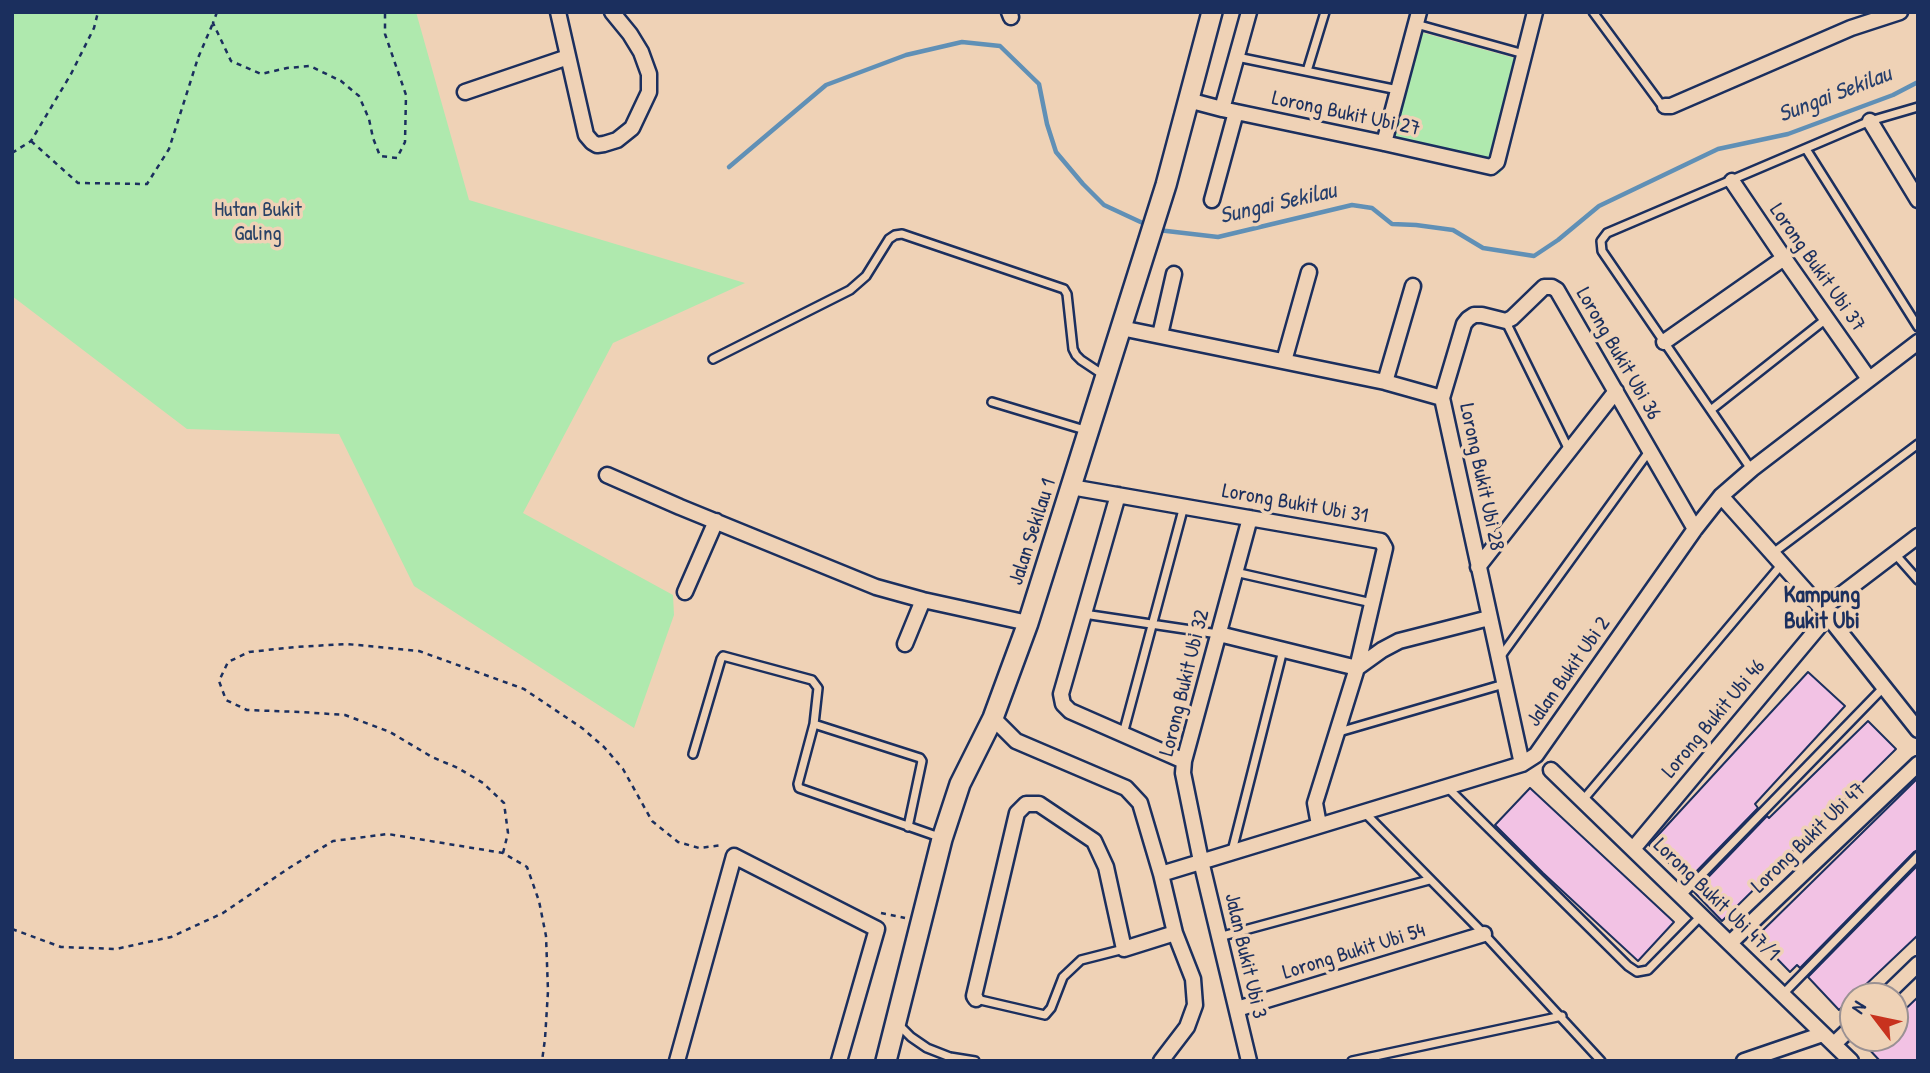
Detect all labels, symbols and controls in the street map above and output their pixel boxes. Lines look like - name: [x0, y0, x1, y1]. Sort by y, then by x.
- water label: Sungai Sekilau: [1775, 61, 1895, 129]
- street label: Lorong Bukit Ubi 27: [1270, 86, 1422, 142]
- water label: Sungai Sekilau: [1217, 177, 1339, 231]
- park label: Hutan Bukit Galing: [214, 197, 302, 247]
- street label: Lorong Bukit Ubi 37: [1764, 199, 1870, 337]
- street label: Lorong Bukit Ubi 36: [1570, 283, 1666, 425]
- street label: Lorong Bukit Ubi 28: [1453, 401, 1509, 553]
- street label: Jalan Sekilau 1: [1004, 476, 1062, 588]
- street label: Lorong Bukit Ubi 31: [1220, 479, 1370, 529]
- district label: Kampung Bukit Ubi: [1784, 582, 1860, 636]
- street label: Lorong Bukit Ubi 32: [1155, 607, 1215, 759]
- street label: Jalan Bukit Ubi 2: [1522, 612, 1616, 732]
- street label: Lorong Bukit Ubi 46: [1657, 655, 1771, 783]
- street label: Lorong Bukit Ubi 47: [1747, 777, 1871, 899]
- street label: Lorong Bukit Ubi 47/1: [1648, 833, 1784, 967]
- street label: Jalan Bukit Ubi 3: [1218, 891, 1272, 1021]
- street label: Lorong Bukit Ubi 54: [1280, 918, 1428, 986]
- north arrow: [1839, 982, 1909, 1052]
- text: N: [1844, 996, 1872, 1018]

